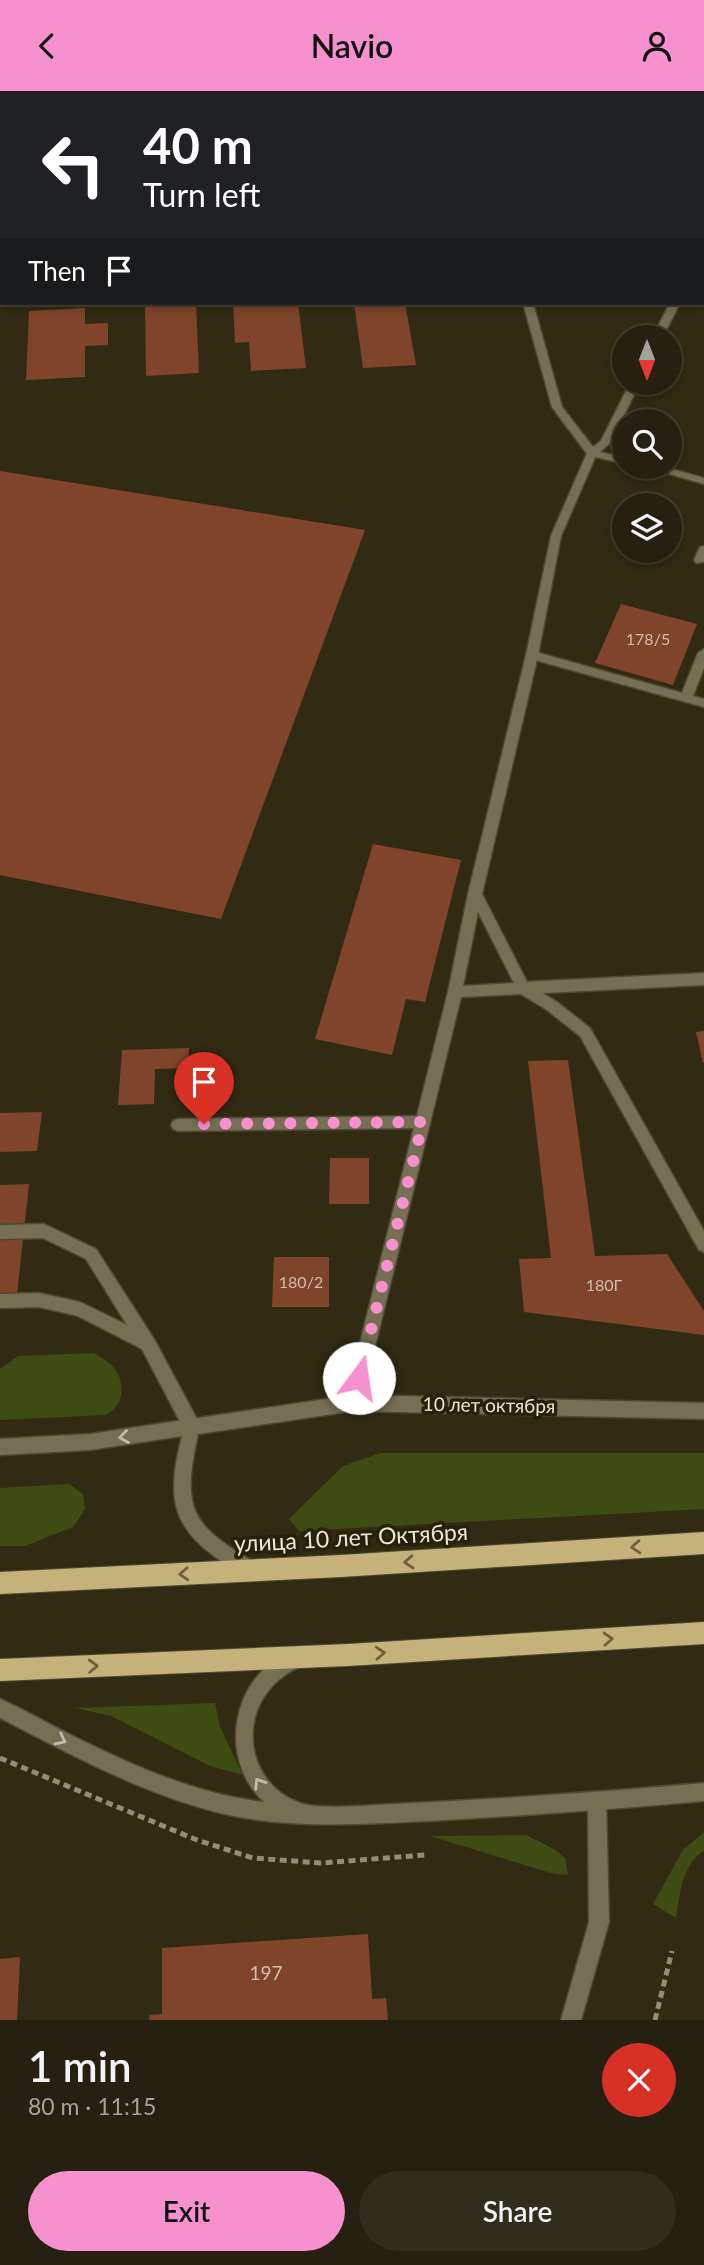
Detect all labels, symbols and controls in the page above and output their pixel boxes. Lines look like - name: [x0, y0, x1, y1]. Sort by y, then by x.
- text: Navio: [311, 26, 393, 65]
- icon: back: [28, 27, 66, 65]
- icon: person: [638, 27, 676, 65]
- text: 40 m: [143, 116, 253, 174]
- icon: left: [28, 119, 119, 210]
- text: Turn left: [143, 175, 260, 214]
- icon: arrive: [100, 252, 138, 290]
- text: Then: [28, 255, 86, 287]
- north arrow: [612, 325, 682, 395]
- map controls: [612, 325, 682, 563]
- button: search: [612, 409, 682, 479]
- button: layers: [612, 493, 682, 563]
- house number: 178/5: [626, 629, 670, 648]
- pin: [174, 1052, 234, 1124]
- icon: arrive: [185, 1063, 223, 1101]
- house number: 180/2: [279, 1272, 323, 1291]
- house number: 180Г: [586, 1275, 623, 1294]
- position arrow: [322, 1341, 396, 1415]
- street label: 10 лет октября: [423, 1392, 555, 1417]
- one-way arrow: [119, 1429, 130, 1444]
- street label: улица 10 лет Октября: [233, 1517, 469, 1557]
- one-way arrow: [630, 1539, 641, 1554]
- one-way arrow: [403, 1554, 414, 1569]
- one-way arrow: [179, 1566, 190, 1581]
- one-way arrow: [602, 1632, 613, 1647]
- one-way arrow: [375, 1645, 386, 1660]
- one-way arrow: [87, 1658, 98, 1673]
- one-way arrow: [54, 1731, 66, 1745]
- one-way arrow: [254, 1778, 267, 1791]
- house number: 197: [249, 1961, 283, 1984]
- text: 1 min: [28, 2041, 132, 2091]
- button: close: [602, 2043, 676, 2117]
- text: 80 m · 11:15: [28, 2092, 156, 2120]
- button: Exit: [28, 2171, 345, 2251]
- button: Share: [359, 2171, 676, 2251]

